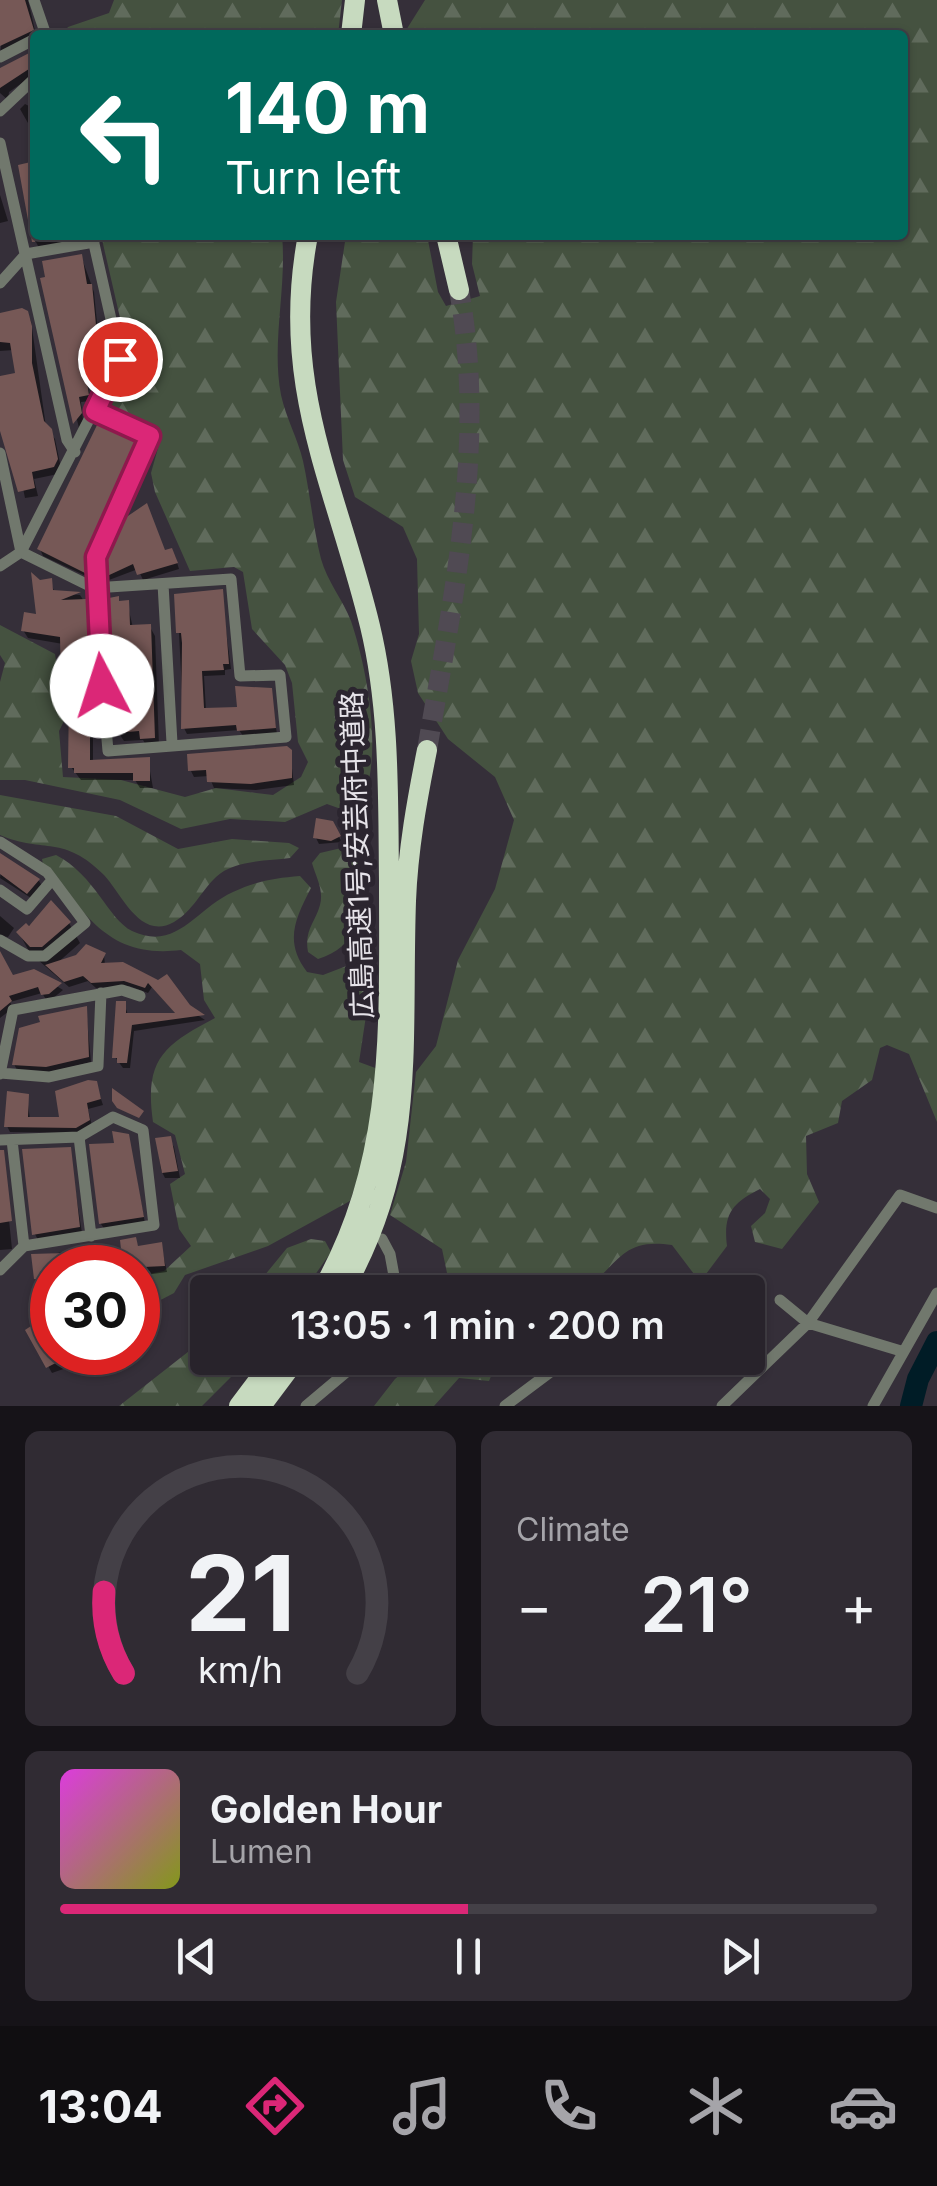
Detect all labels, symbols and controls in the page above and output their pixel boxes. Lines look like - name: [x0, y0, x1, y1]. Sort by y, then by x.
- text: 140 m: [225, 65, 430, 150]
- icon: left: [60, 70, 190, 200]
- text: Turn left: [225, 150, 401, 205]
- pin: [78, 317, 163, 402]
- icon: arrive: [93, 332, 148, 387]
- position arrow: [50, 634, 154, 738]
- street label: 広島高速1号;安芸府中道路: [334, 691, 380, 1019]
- speed limit sign: 30: [30, 1245, 160, 1375]
- text: 13:05 · 1 min · 200 m: [290, 1302, 665, 1348]
- text: Climate: [516, 1510, 630, 1549]
- text: 21: [185, 1530, 296, 1656]
- text: 21°: [640, 1559, 753, 1650]
- text: −: [516, 1573, 552, 1639]
- text: +: [841, 1573, 877, 1639]
- text: km/h: [198, 1648, 283, 1692]
- text: Golden Hour: [210, 1786, 442, 1832]
- text: Lumen: [210, 1832, 313, 1871]
- icon: previous: [169, 1929, 224, 1984]
- icon: pause: [441, 1929, 496, 1984]
- icon: next: [713, 1929, 768, 1984]
- icon: directions: [240, 2071, 310, 2141]
- icon: music: [387, 2071, 457, 2141]
- icon: phone: [534, 2071, 604, 2141]
- icon: climate: [681, 2071, 751, 2141]
- icon: car: [828, 2071, 898, 2141]
- text: 13:04: [39, 2079, 163, 2134]

